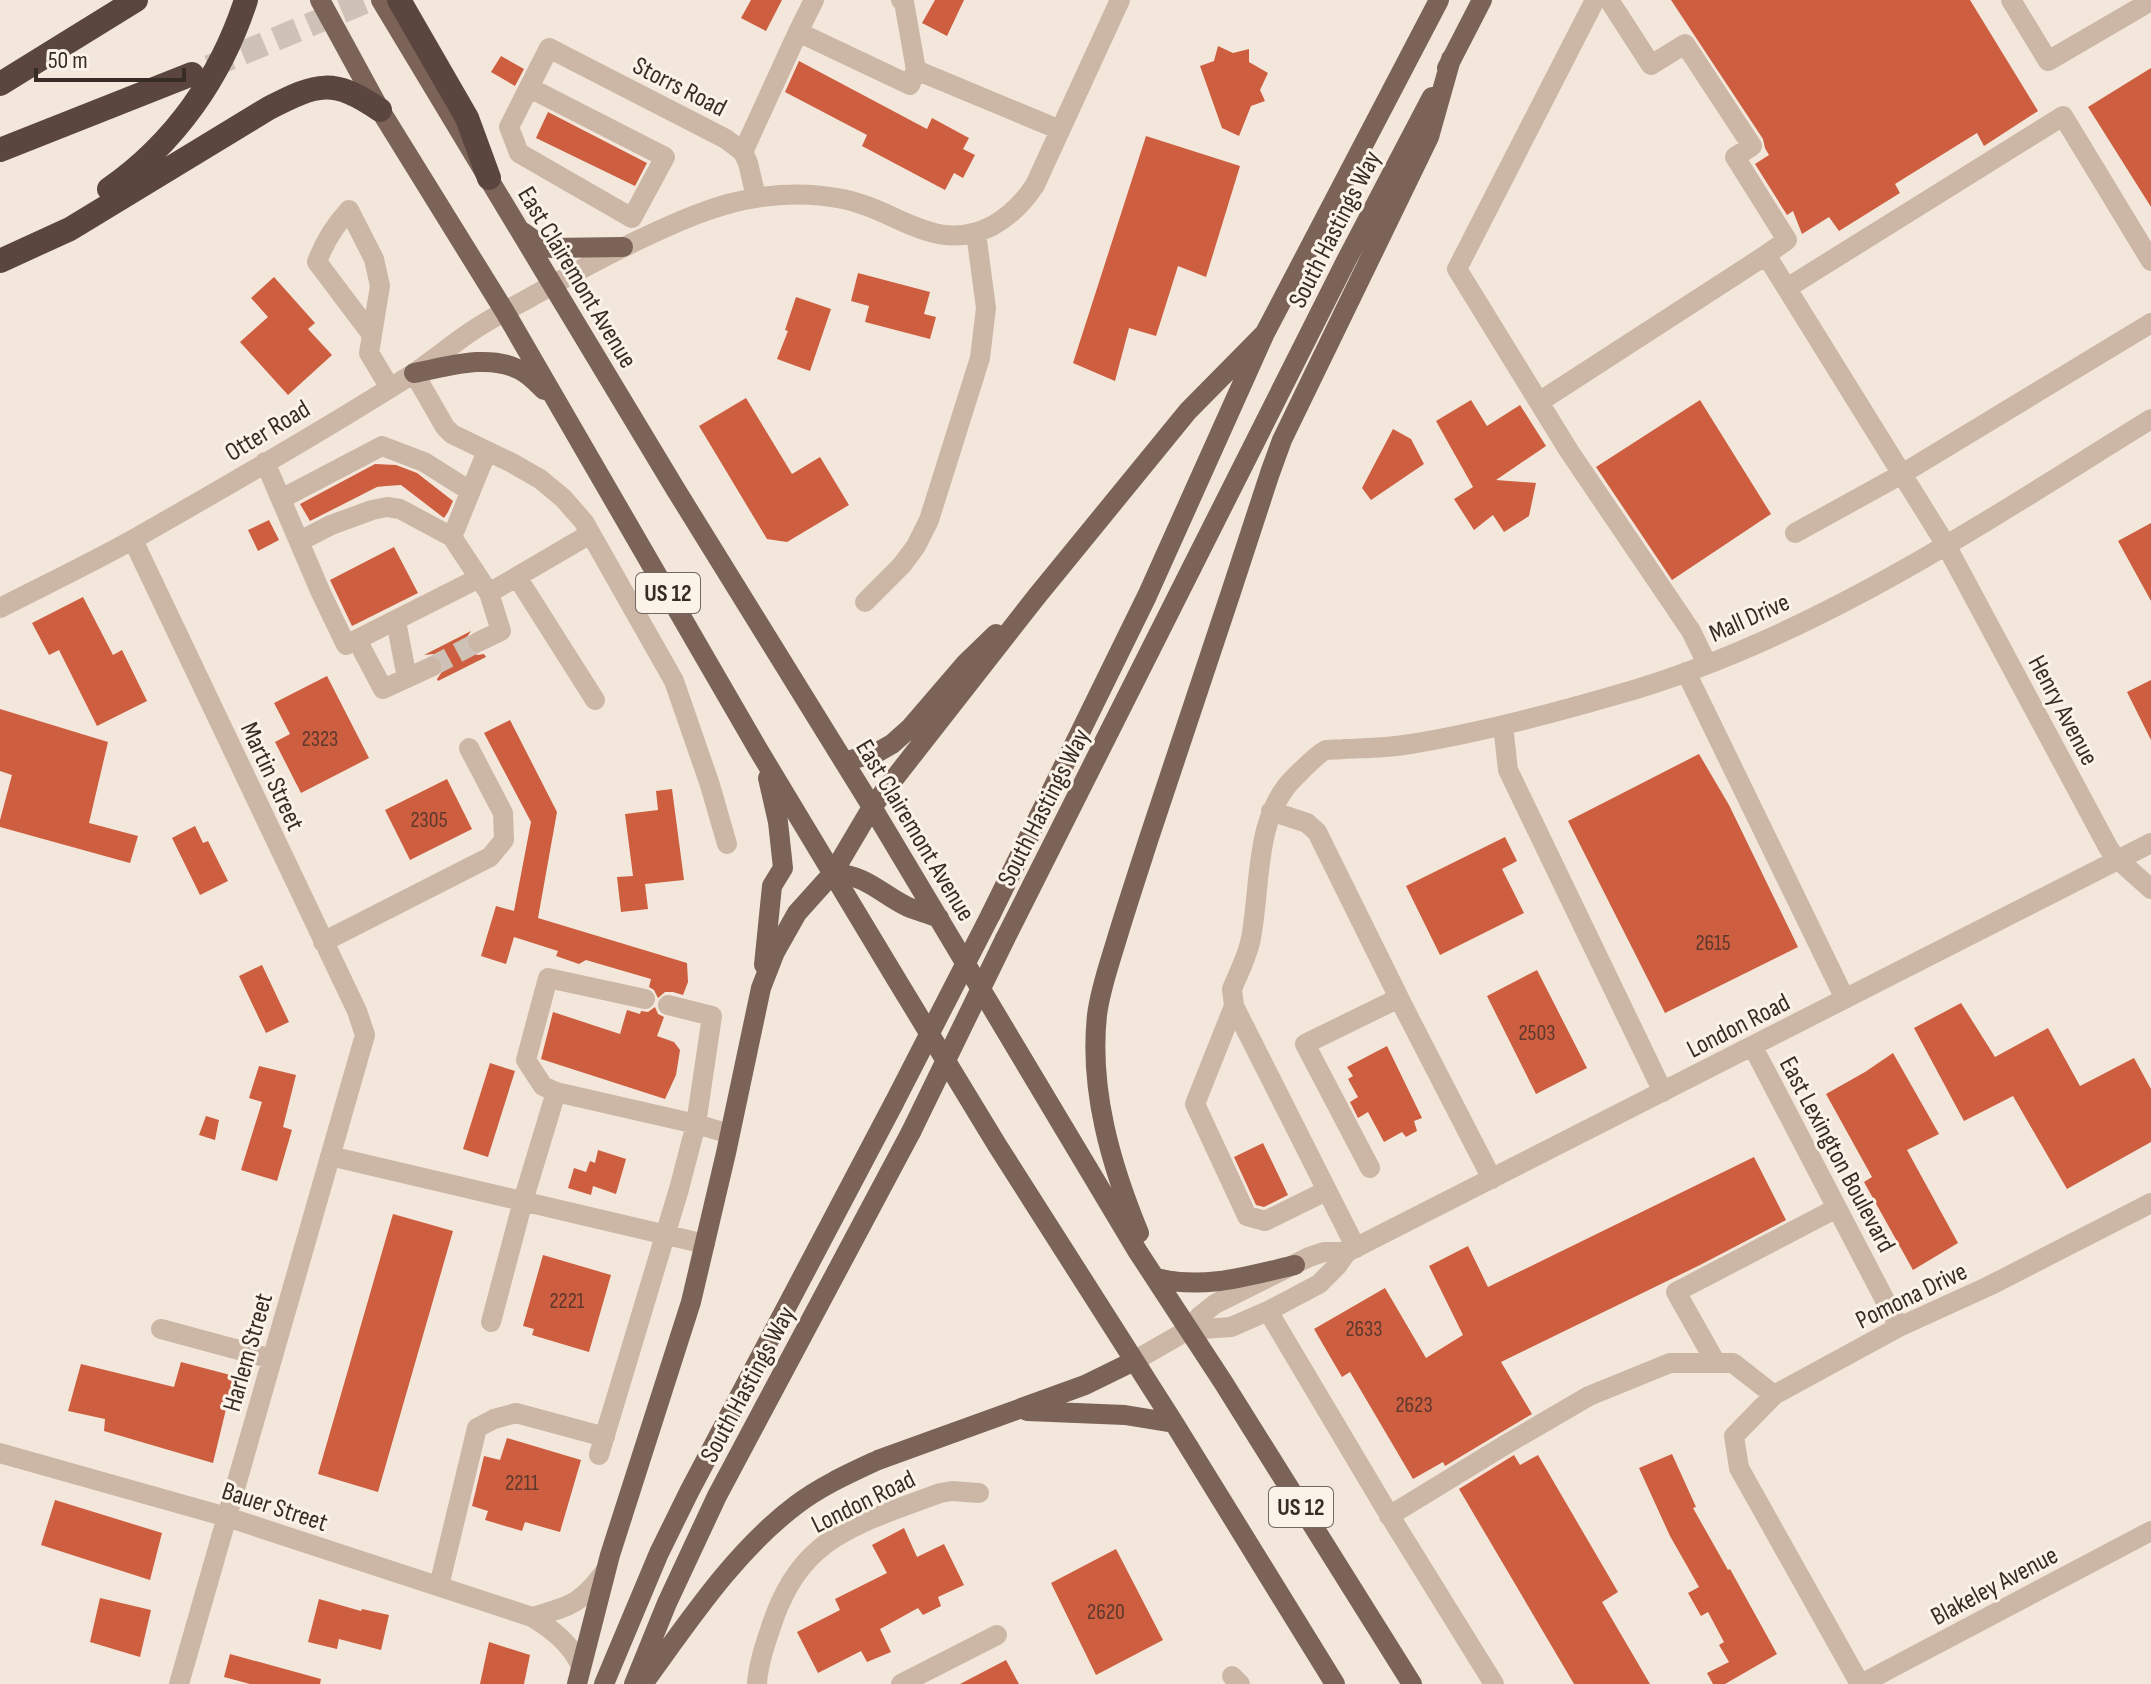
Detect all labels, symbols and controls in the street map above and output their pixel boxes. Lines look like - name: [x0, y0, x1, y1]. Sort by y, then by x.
- scale bar: [36, 32, 184, 82]
- text: 50 m: [48, 46, 88, 75]
- street label: Storrs Road: [627, 51, 731, 124]
- street label: South Hastings Way: [1282, 146, 1388, 314]
- street label: East Clairemont Avenue: [510, 182, 643, 374]
- street label: Otter Road: [220, 394, 316, 469]
- road number: US 12: [636, 573, 700, 613]
- street label: Mall Drive: [1705, 587, 1795, 650]
- street label: Henry Avenue: [2021, 650, 2105, 771]
- street label: Martin Street: [233, 717, 310, 836]
- street label: South Hastings Way: [991, 724, 1097, 892]
- house number: 2323: [302, 726, 338, 753]
- street label: East Clairemont Avenue: [848, 735, 981, 927]
- house number: 2305: [411, 807, 448, 834]
- house number: 2615: [1695, 930, 1731, 957]
- street label: London Road: [1682, 987, 1795, 1065]
- house number: 2503: [1519, 1020, 1555, 1047]
- street label: East Lexington Boulevard: [1772, 1052, 1901, 1258]
- street label: Pomona Drive: [1851, 1256, 1972, 1337]
- house number: 2221: [549, 1288, 585, 1315]
- street label: Harlem Street: [217, 1290, 280, 1415]
- street label: South Hastings Way: [694, 1301, 802, 1468]
- house number: 2633: [1345, 1316, 1383, 1343]
- house number: 2623: [1395, 1392, 1433, 1419]
- street label: London Road: [807, 1464, 921, 1541]
- house number: 2211: [505, 1470, 539, 1497]
- street label: Bauer Street: [218, 1476, 331, 1539]
- road number: US 12: [1269, 1487, 1333, 1527]
- street label: Blakeley Avenue: [1926, 1540, 2063, 1633]
- house number: 2620: [1087, 1599, 1125, 1626]

